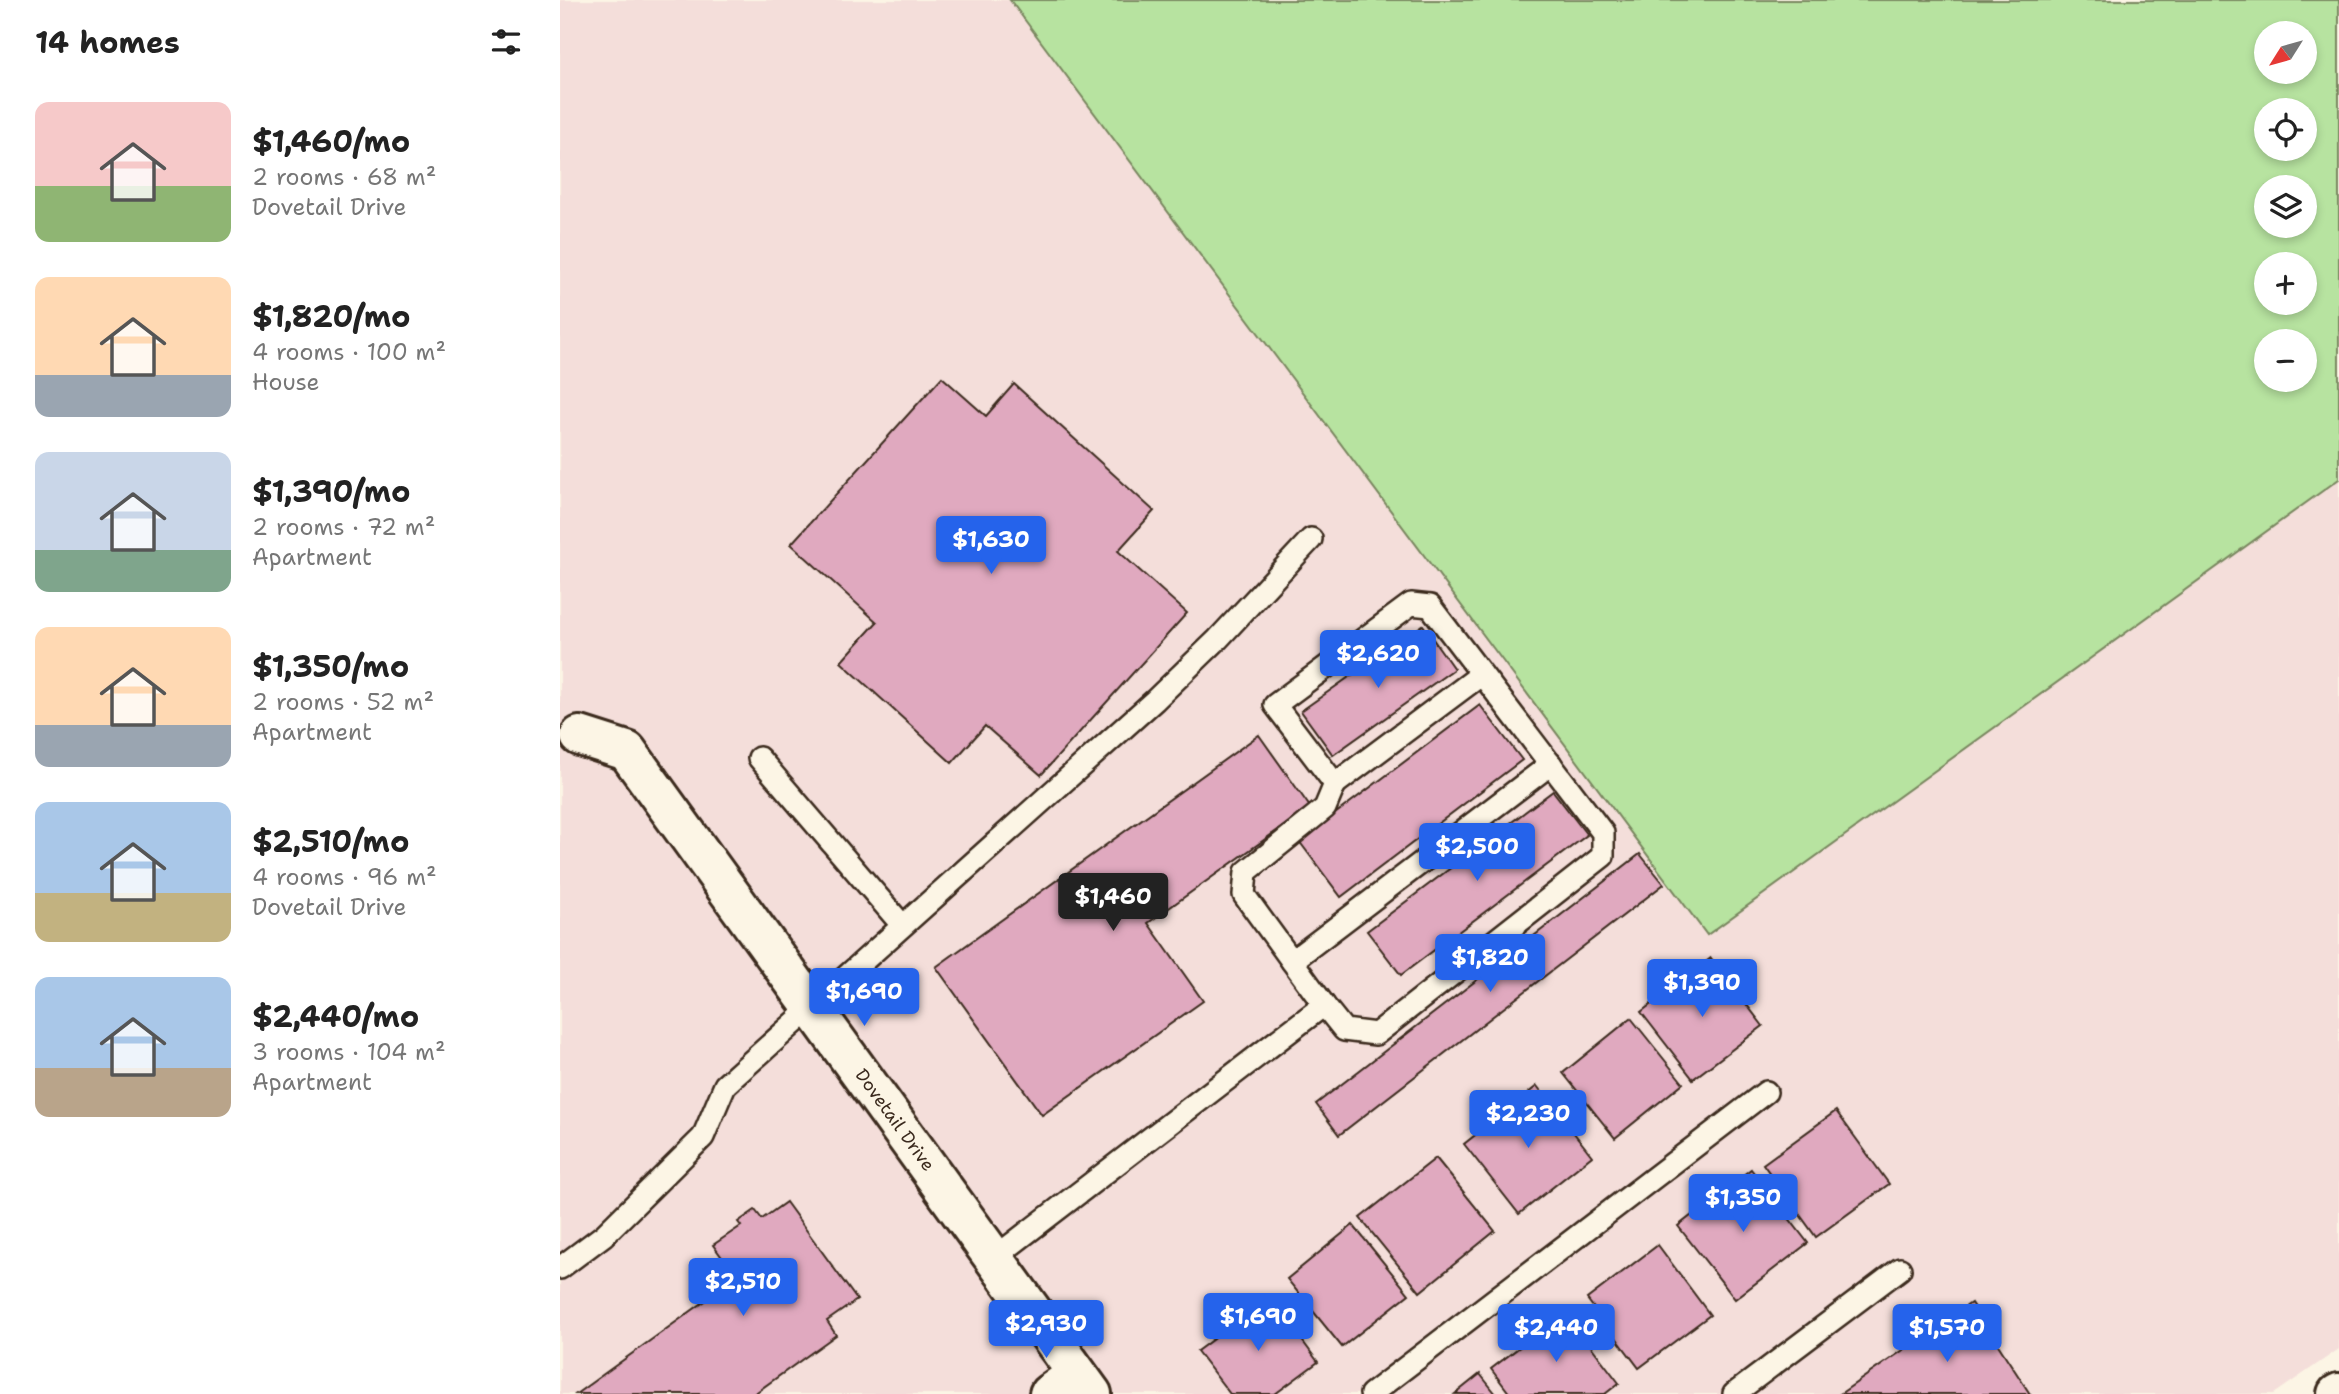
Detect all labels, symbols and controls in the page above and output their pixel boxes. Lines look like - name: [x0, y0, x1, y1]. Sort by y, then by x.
- north arrow: [2254, 21, 2317, 84]
- map controls: [2254, 21, 2317, 392]
- text: 14 homes: [35, 22, 180, 63]
- icon: filters: [487, 23, 525, 61]
- button: locate: [2254, 98, 2317, 161]
- text: $1,460/mo: [252, 121, 410, 162]
- icon: home: [91, 130, 175, 214]
- text: 2 rooms · 68 m²: [252, 162, 436, 192]
- button: layers: [2254, 175, 2317, 238]
- text: Dovetail Drive: [252, 192, 407, 222]
- button: +: [2254, 252, 2317, 315]
- text: $1,820/mo: [252, 296, 410, 337]
- icon: home: [91, 305, 175, 389]
- button: −: [2254, 329, 2317, 392]
- text: 4 rooms · 100 m²: [252, 337, 446, 367]
- text: House: [252, 367, 320, 397]
- text: $1,390/mo: [252, 471, 411, 512]
- icon: home: [91, 480, 175, 564]
- text: 2 rooms · 72 m²: [252, 512, 435, 542]
- pin: $1,630: [934, 516, 1048, 576]
- text: $1,630: [952, 524, 1030, 554]
- text: Apartment: [252, 542, 372, 572]
- pin: $2,620: [1321, 630, 1435, 690]
- text: $2,620: [1336, 638, 1420, 668]
- text: $1,350/mo: [252, 646, 409, 687]
- icon: home: [91, 655, 175, 739]
- text: 2 rooms · 52 m²: [252, 687, 434, 717]
- text: Apartment: [252, 717, 372, 747]
- text: $2,510/mo: [252, 821, 409, 862]
- pin: $2,500: [1420, 824, 1534, 883]
- icon: home: [91, 830, 175, 914]
- text: $2,500: [1435, 831, 1519, 861]
- text: 4 rooms · 96 m²: [252, 862, 437, 892]
- pin: $1,460: [1056, 874, 1170, 933]
- text: $1,460: [1074, 881, 1152, 911]
- text: Dovetail Drive: [252, 892, 407, 922]
- pin: $1,820: [1433, 934, 1547, 994]
- text: $1,820: [1451, 942, 1529, 972]
- pin: $1,390: [1645, 960, 1759, 1019]
- text: $1,390: [1663, 967, 1741, 997]
- pin: $1,690: [807, 968, 921, 1028]
- text: $1,690: [825, 976, 903, 1006]
- text: $2,440/mo: [252, 996, 419, 1037]
- icon: home: [91, 1005, 175, 1089]
- text: 3 rooms · 104 m²: [252, 1037, 445, 1067]
- street label: Dovetail Drive: [850, 1064, 940, 1176]
- text: Apartment: [252, 1067, 372, 1097]
- pin: $2,230: [1471, 1090, 1585, 1150]
- text: $2,230: [1485, 1098, 1571, 1128]
- pin: $1,350: [1686, 1174, 1800, 1234]
- text: $1,350: [1705, 1182, 1781, 1212]
- pin: $2,510: [686, 1258, 800, 1318]
- text: $2,510: [705, 1266, 781, 1296]
- pin: $1,690: [1201, 1294, 1315, 1353]
- pin: $2,930: [989, 1300, 1103, 1360]
- text: $1,690: [1219, 1301, 1297, 1331]
- pin: $2,440: [1499, 1304, 1613, 1364]
- pin: $1,570: [1890, 1304, 2004, 1364]
- text: $2,930: [1005, 1308, 1087, 1338]
- text: $2,440: [1514, 1312, 1598, 1342]
- text: $1,570: [1909, 1312, 1985, 1342]

